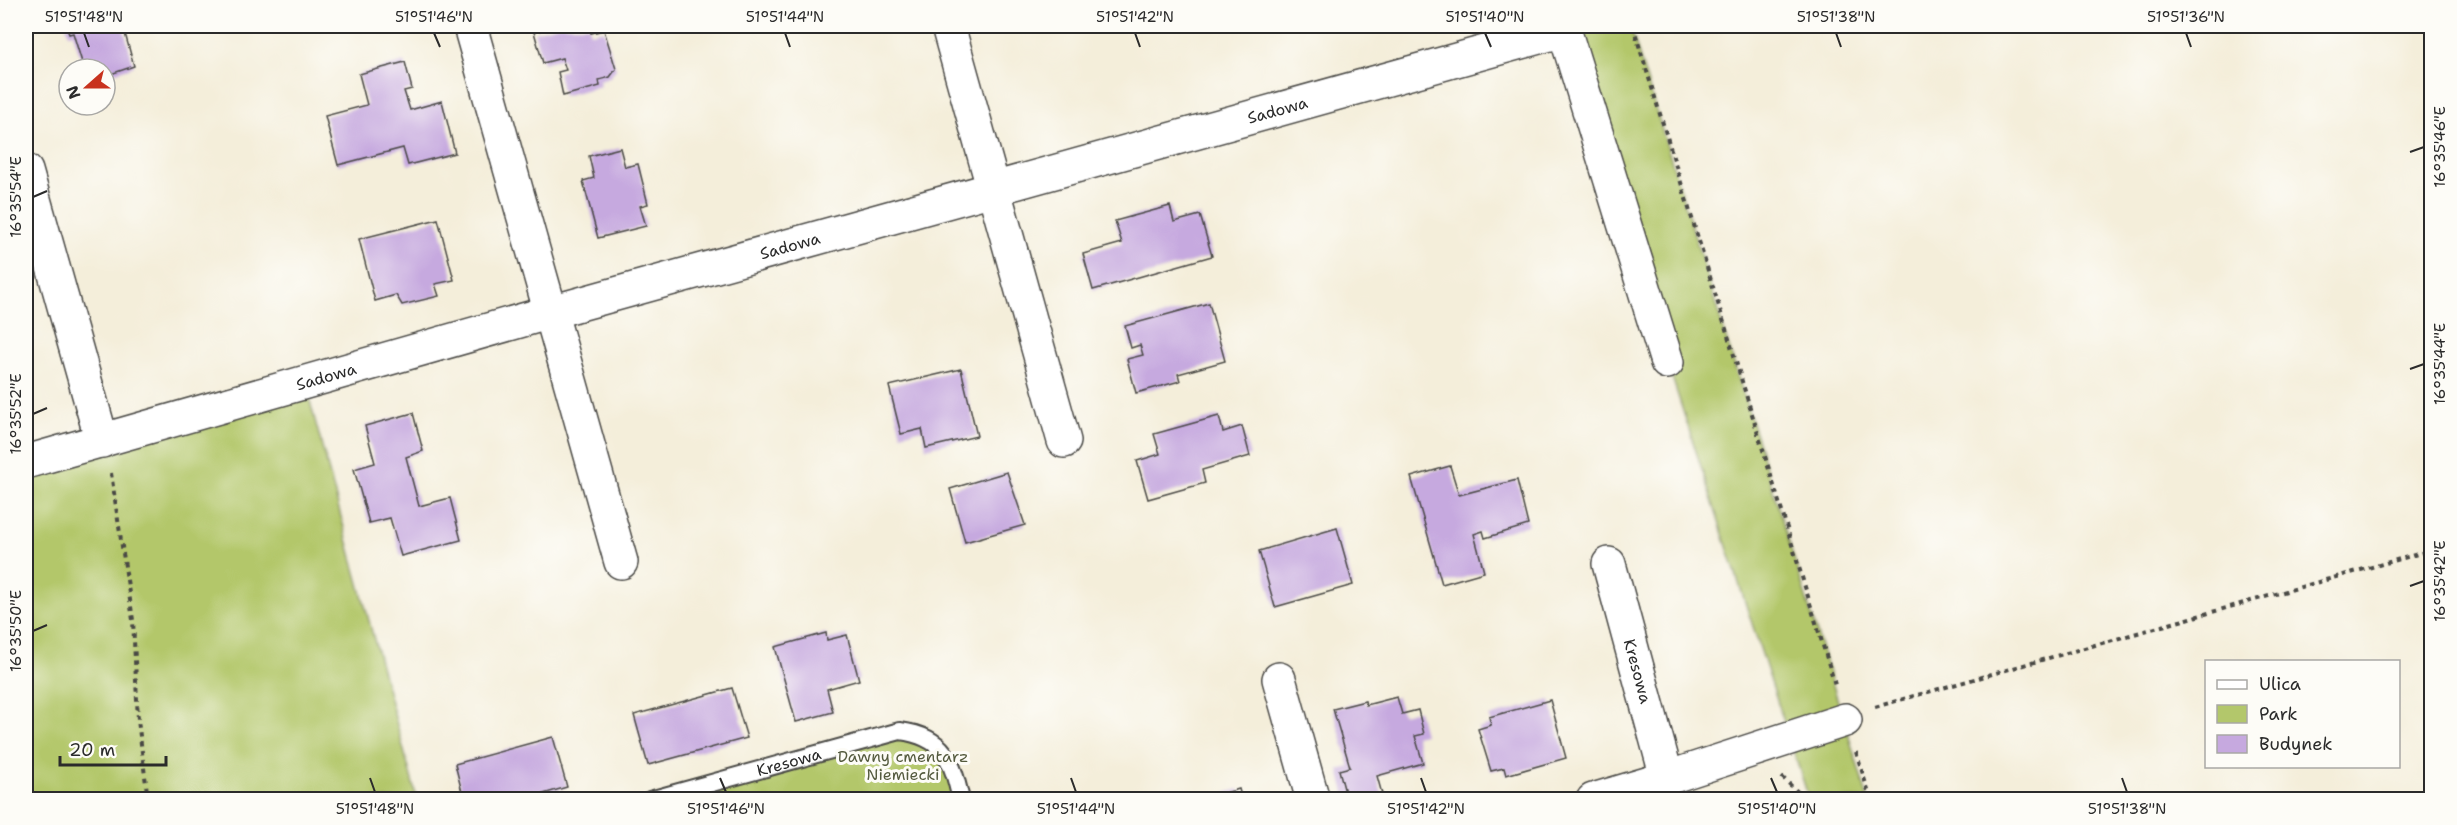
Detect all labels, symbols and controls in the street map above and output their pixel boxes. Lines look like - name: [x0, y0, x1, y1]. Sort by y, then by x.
- text: 51°51'48"N: [45, 7, 123, 27]
- text: 51°51'46"N: [395, 7, 473, 27]
- text: 51°51'44"N: [746, 7, 824, 27]
- text: 51°51'42"N: [1096, 7, 1174, 27]
- text: 51°51'40"N: [1445, 7, 1525, 27]
- text: 51°51'38"N: [1797, 7, 1875, 27]
- text: 51°51'36"N: [2147, 7, 2225, 27]
- north arrow: [57, 57, 117, 117]
- text: N: [61, 83, 86, 102]
- street label: Sadowa: [1245, 92, 1310, 129]
- text: 16°35'46"E: [2430, 106, 2450, 188]
- text: 16°35'54"E: [6, 156, 26, 238]
- street label: Sadowa: [758, 228, 823, 264]
- text: 16°35'44"E: [2430, 323, 2450, 405]
- street label: Sadowa: [294, 358, 359, 395]
- text: 16°35'52"E: [6, 373, 26, 455]
- text: 16°35'42"E: [2430, 540, 2450, 622]
- text: 16°35'50"E: [6, 590, 26, 672]
- street label: Kresowa: [1619, 637, 1656, 706]
- legend: [2205, 660, 2400, 768]
- text: Ulica: [2259, 672, 2301, 696]
- text: Park: [2259, 702, 2298, 726]
- scale bar: [60, 729, 166, 767]
- text: Budynek: [2259, 732, 2333, 756]
- text: 20 m: [69, 738, 115, 762]
- street label: Kresowa: [754, 743, 824, 781]
- park label: Dawny cmentarz Niemiecki: [838, 746, 968, 785]
- text: 51°51'48"N: [336, 799, 414, 819]
- text: 51°51'46"N: [687, 799, 765, 819]
- text: 51°51'44"N: [1037, 799, 1115, 819]
- text: 51°51'42"N: [1387, 799, 1465, 819]
- text: 51°51'40"N: [1737, 799, 1817, 819]
- text: 51°51'38"N: [2088, 799, 2166, 819]

